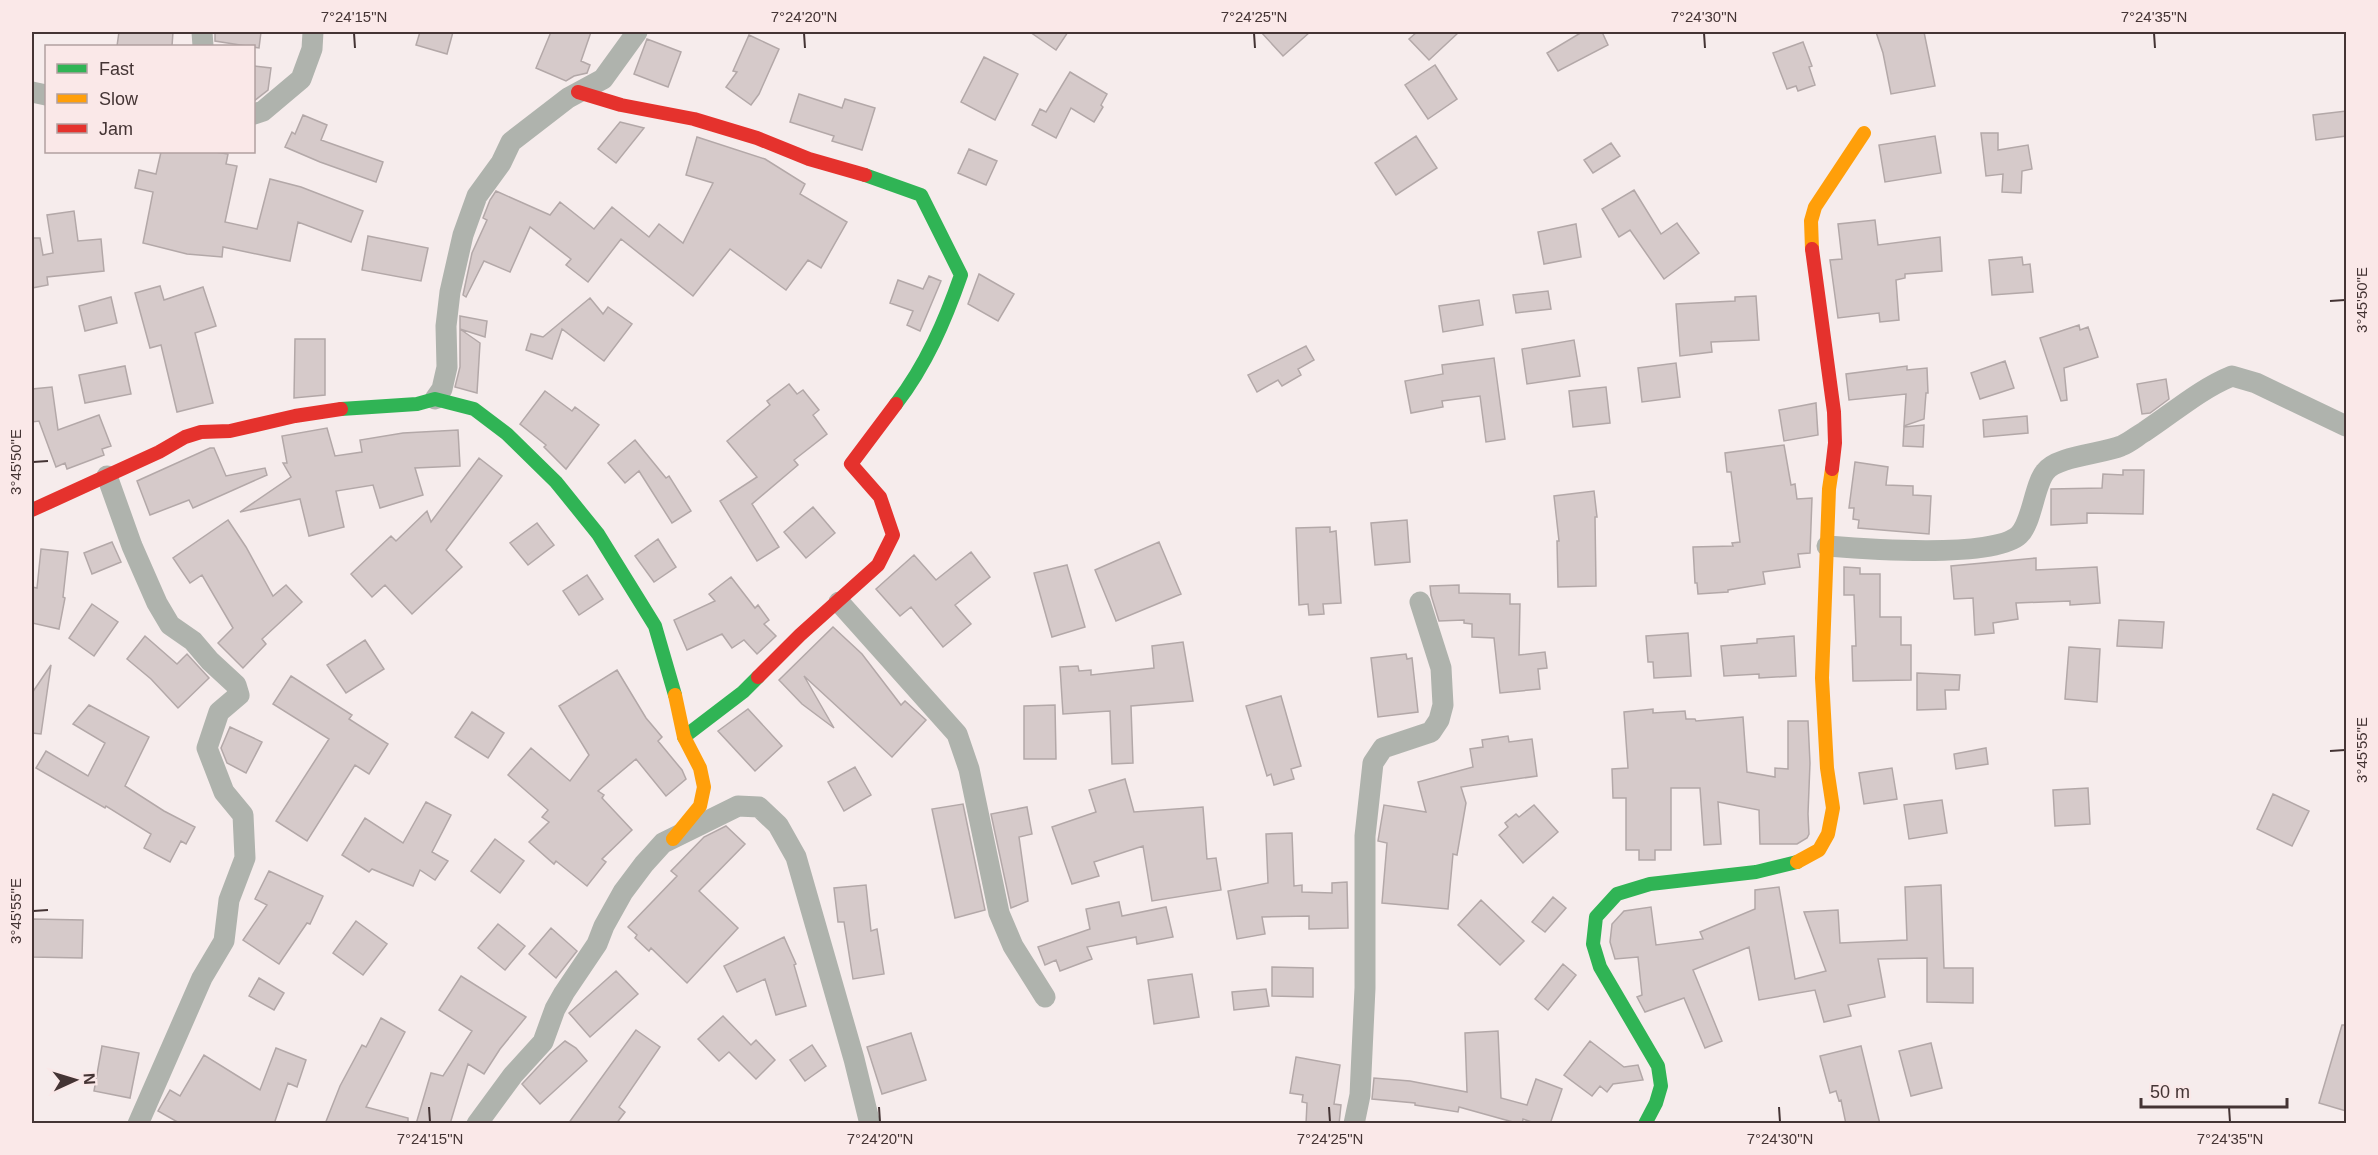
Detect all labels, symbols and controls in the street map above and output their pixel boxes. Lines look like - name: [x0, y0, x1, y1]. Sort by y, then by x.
- text: 7°24'15"N: [321, 8, 387, 25]
- text: 7°24'20"N: [771, 8, 837, 25]
- text: 7°24'25"N: [1221, 8, 1287, 25]
- text: 7°24'30"N: [1671, 8, 1737, 25]
- text: 7°24'35"N: [2121, 8, 2187, 25]
- legend: [45, 45, 255, 153]
- text: Fast: [99, 59, 134, 79]
- text: Slow: [99, 89, 139, 109]
- text: Jam: [99, 119, 133, 139]
- text: 3°45'50"E: [2353, 267, 2370, 333]
- text: 3°45'50"E: [7, 429, 24, 495]
- text: 3°45'55"E: [2353, 717, 2370, 783]
- text: 3°45'55"E: [7, 878, 24, 944]
- north arrow: [45, 1050, 105, 1110]
- scale bar: [2141, 1071, 2286, 1109]
- text: N: [81, 1073, 98, 1085]
- text: 50 m: [2150, 1082, 2190, 1102]
- text: 7°24'15"N: [397, 1130, 463, 1147]
- text: 7°24'20"N: [847, 1130, 913, 1147]
- text: 7°24'25"N: [1297, 1130, 1363, 1147]
- text: 7°24'30"N: [1747, 1130, 1813, 1147]
- text: 7°24'35"N: [2197, 1130, 2263, 1147]

